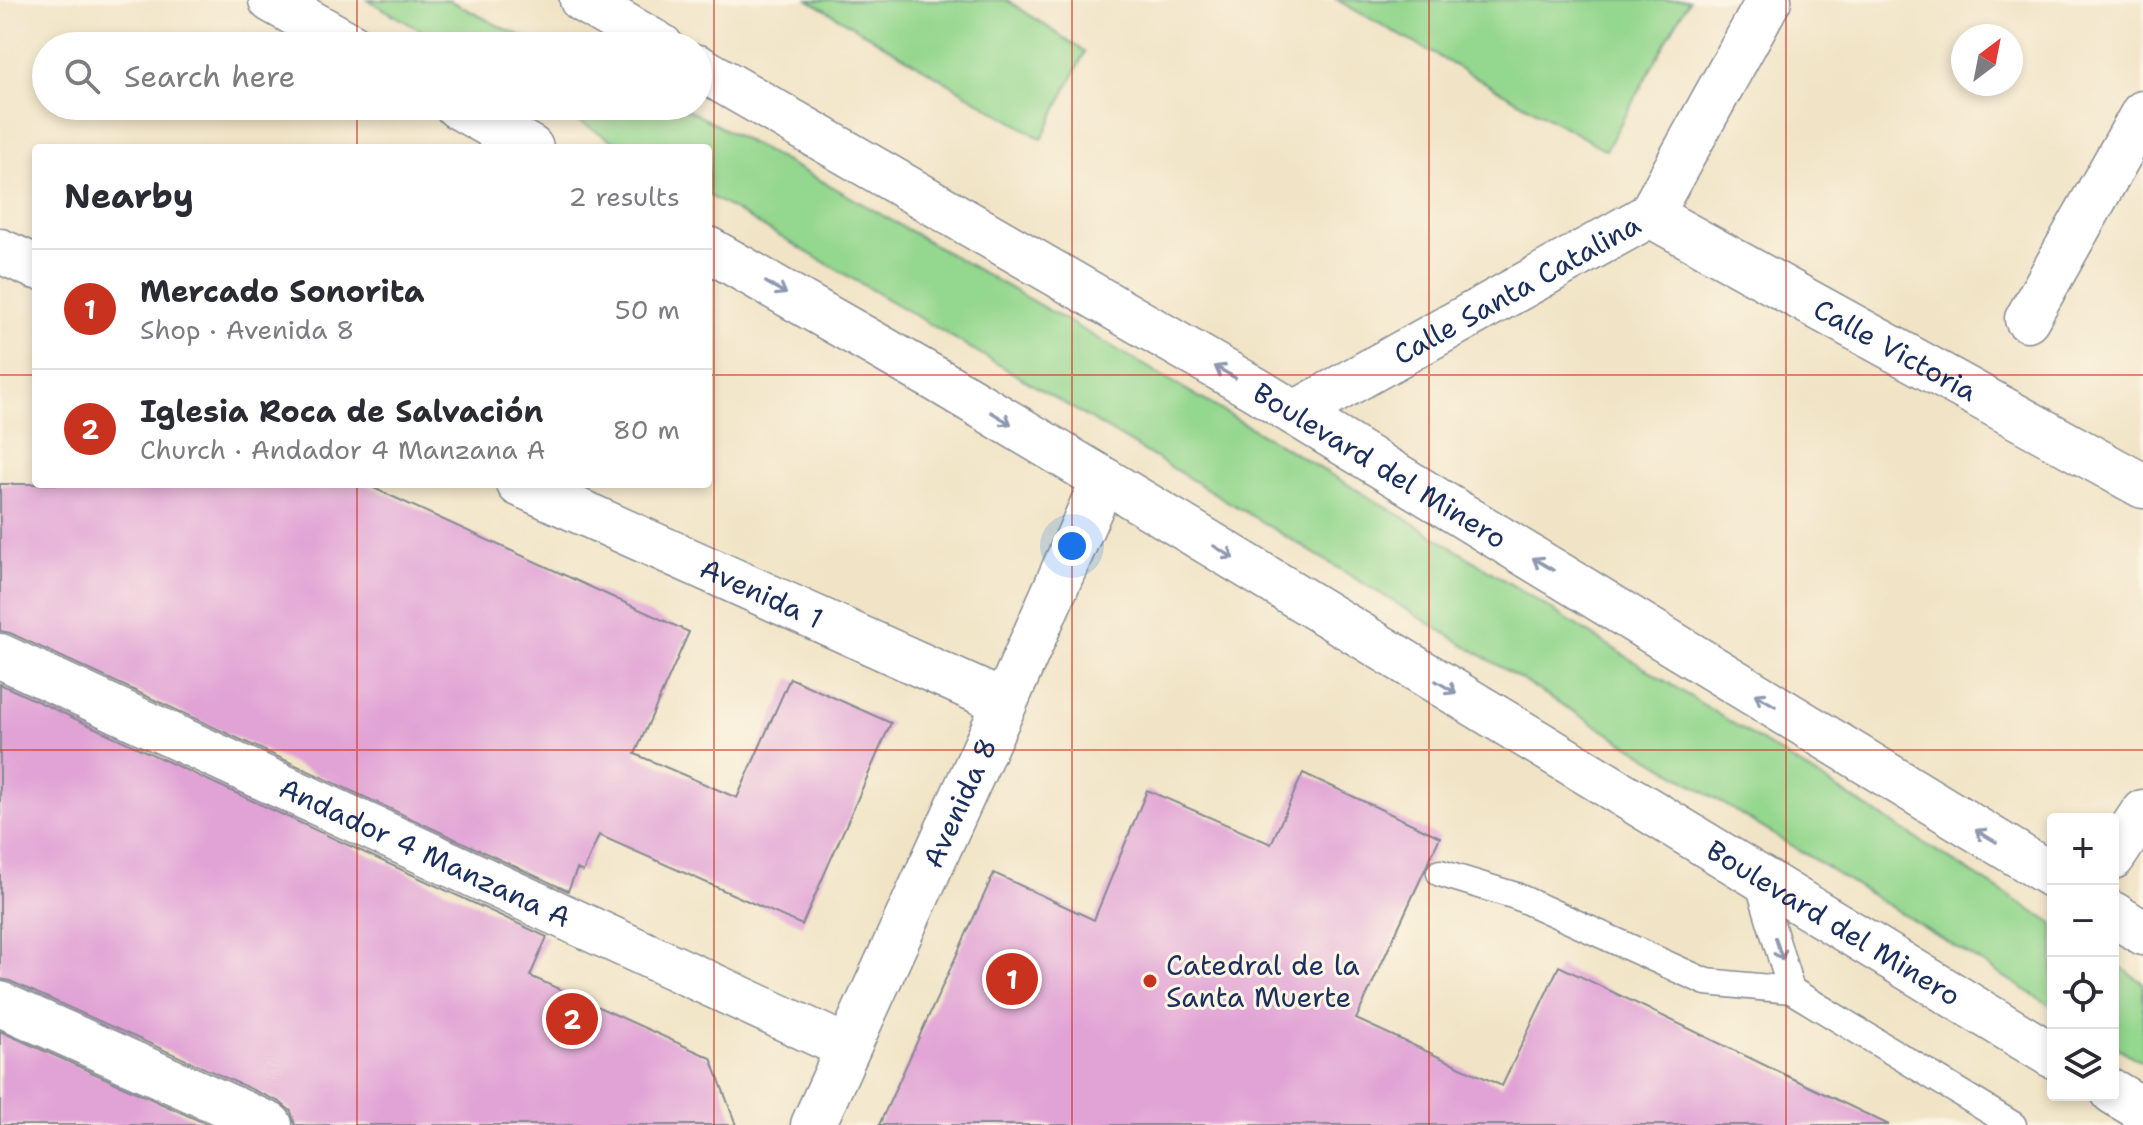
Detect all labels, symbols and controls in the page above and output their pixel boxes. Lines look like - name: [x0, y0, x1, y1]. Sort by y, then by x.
- north arrow: [1951, 24, 2023, 96]
- search box: [32, 32, 712, 120]
- icon: search: [60, 54, 104, 98]
- text: Search here: [124, 56, 295, 97]
- text: Nearby: [64, 173, 194, 219]
- text: 2 results: [568, 179, 680, 214]
- street label: Calle Santa Catalina: [1387, 205, 1647, 373]
- text: Mercado Sonorita: [140, 271, 425, 312]
- one-way arrow: [764, 280, 787, 296]
- street label: Calle Victoria: [1807, 290, 1984, 410]
- text: 1: [84, 292, 96, 327]
- text: 50 m: [615, 292, 680, 327]
- text: Shop · Avenida 8: [140, 312, 355, 347]
- one-way arrow: [1213, 364, 1237, 379]
- street label: Boulevard del Minero: [1246, 373, 1514, 557]
- text: Iglesia Roca de Salvación: [140, 391, 544, 432]
- one-way arrow: [989, 410, 1012, 426]
- text: 2: [81, 412, 99, 447]
- text: 80 m: [613, 412, 680, 447]
- text: Church · Andador 4 Manzana A: [140, 432, 545, 467]
- your location: [1052, 526, 1092, 566]
- one-way arrow: [1212, 544, 1235, 560]
- street label: Avenida 1: [694, 549, 829, 638]
- one-way arrow: [1532, 556, 1555, 572]
- one-way arrow: [1434, 679, 1457, 695]
- one-way arrow: [1754, 692, 1777, 708]
- street label: Avenida 8: [914, 732, 1006, 874]
- street label: Andador 4 Manzana A: [273, 769, 577, 936]
- map controls: [2047, 813, 2119, 1101]
- button: +: [2047, 813, 2119, 885]
- one-way arrow: [1976, 827, 1998, 844]
- street label: Boulevard del Minero: [1700, 831, 1968, 1014]
- button: −: [2047, 885, 2119, 957]
- one-way arrow: [1772, 935, 1787, 961]
- place label: Catedral de la Santa Muerte: [1166, 946, 1360, 1016]
- pin: 1: [986, 949, 1038, 1009]
- button: locate: [2047, 957, 2119, 1029]
- marker: Catedral de la Santa Muerte: [1141, 972, 1159, 990]
- pin: 2: [546, 989, 598, 1049]
- button: layers: [2047, 1029, 2119, 1101]

